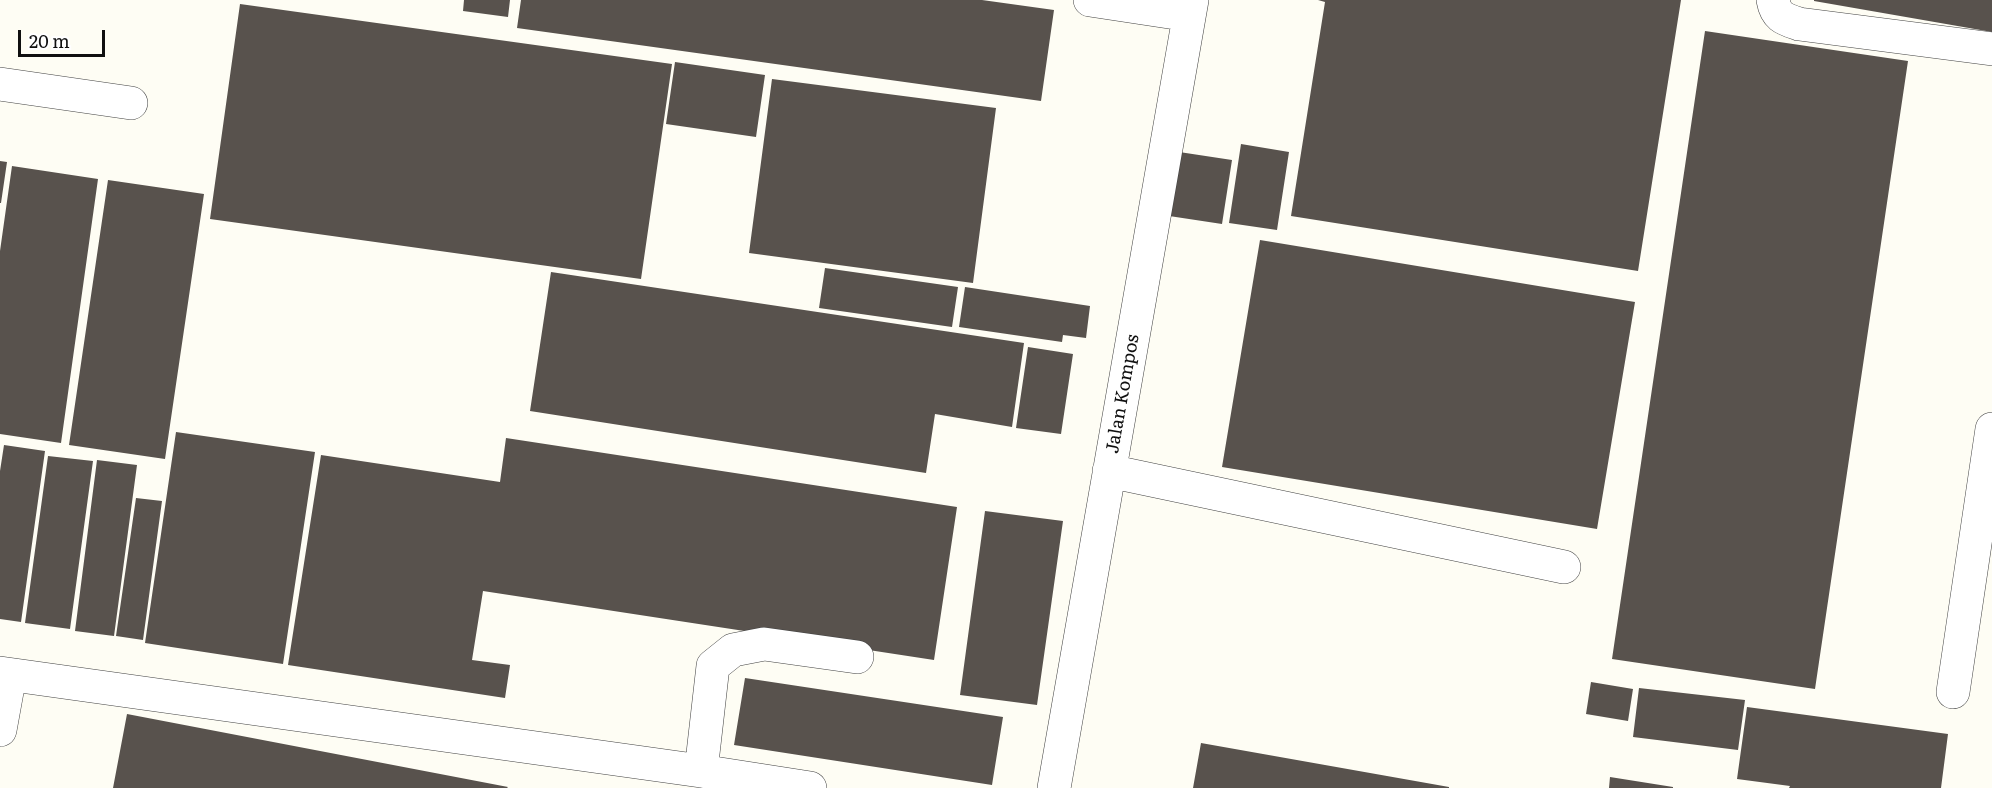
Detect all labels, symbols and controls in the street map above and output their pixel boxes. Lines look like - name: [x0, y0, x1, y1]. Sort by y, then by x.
- scale bar: [21, 18, 108, 56]
- text: 20 m: [29, 27, 70, 54]
- street label: Jalan Kompos: [1102, 333, 1144, 455]

